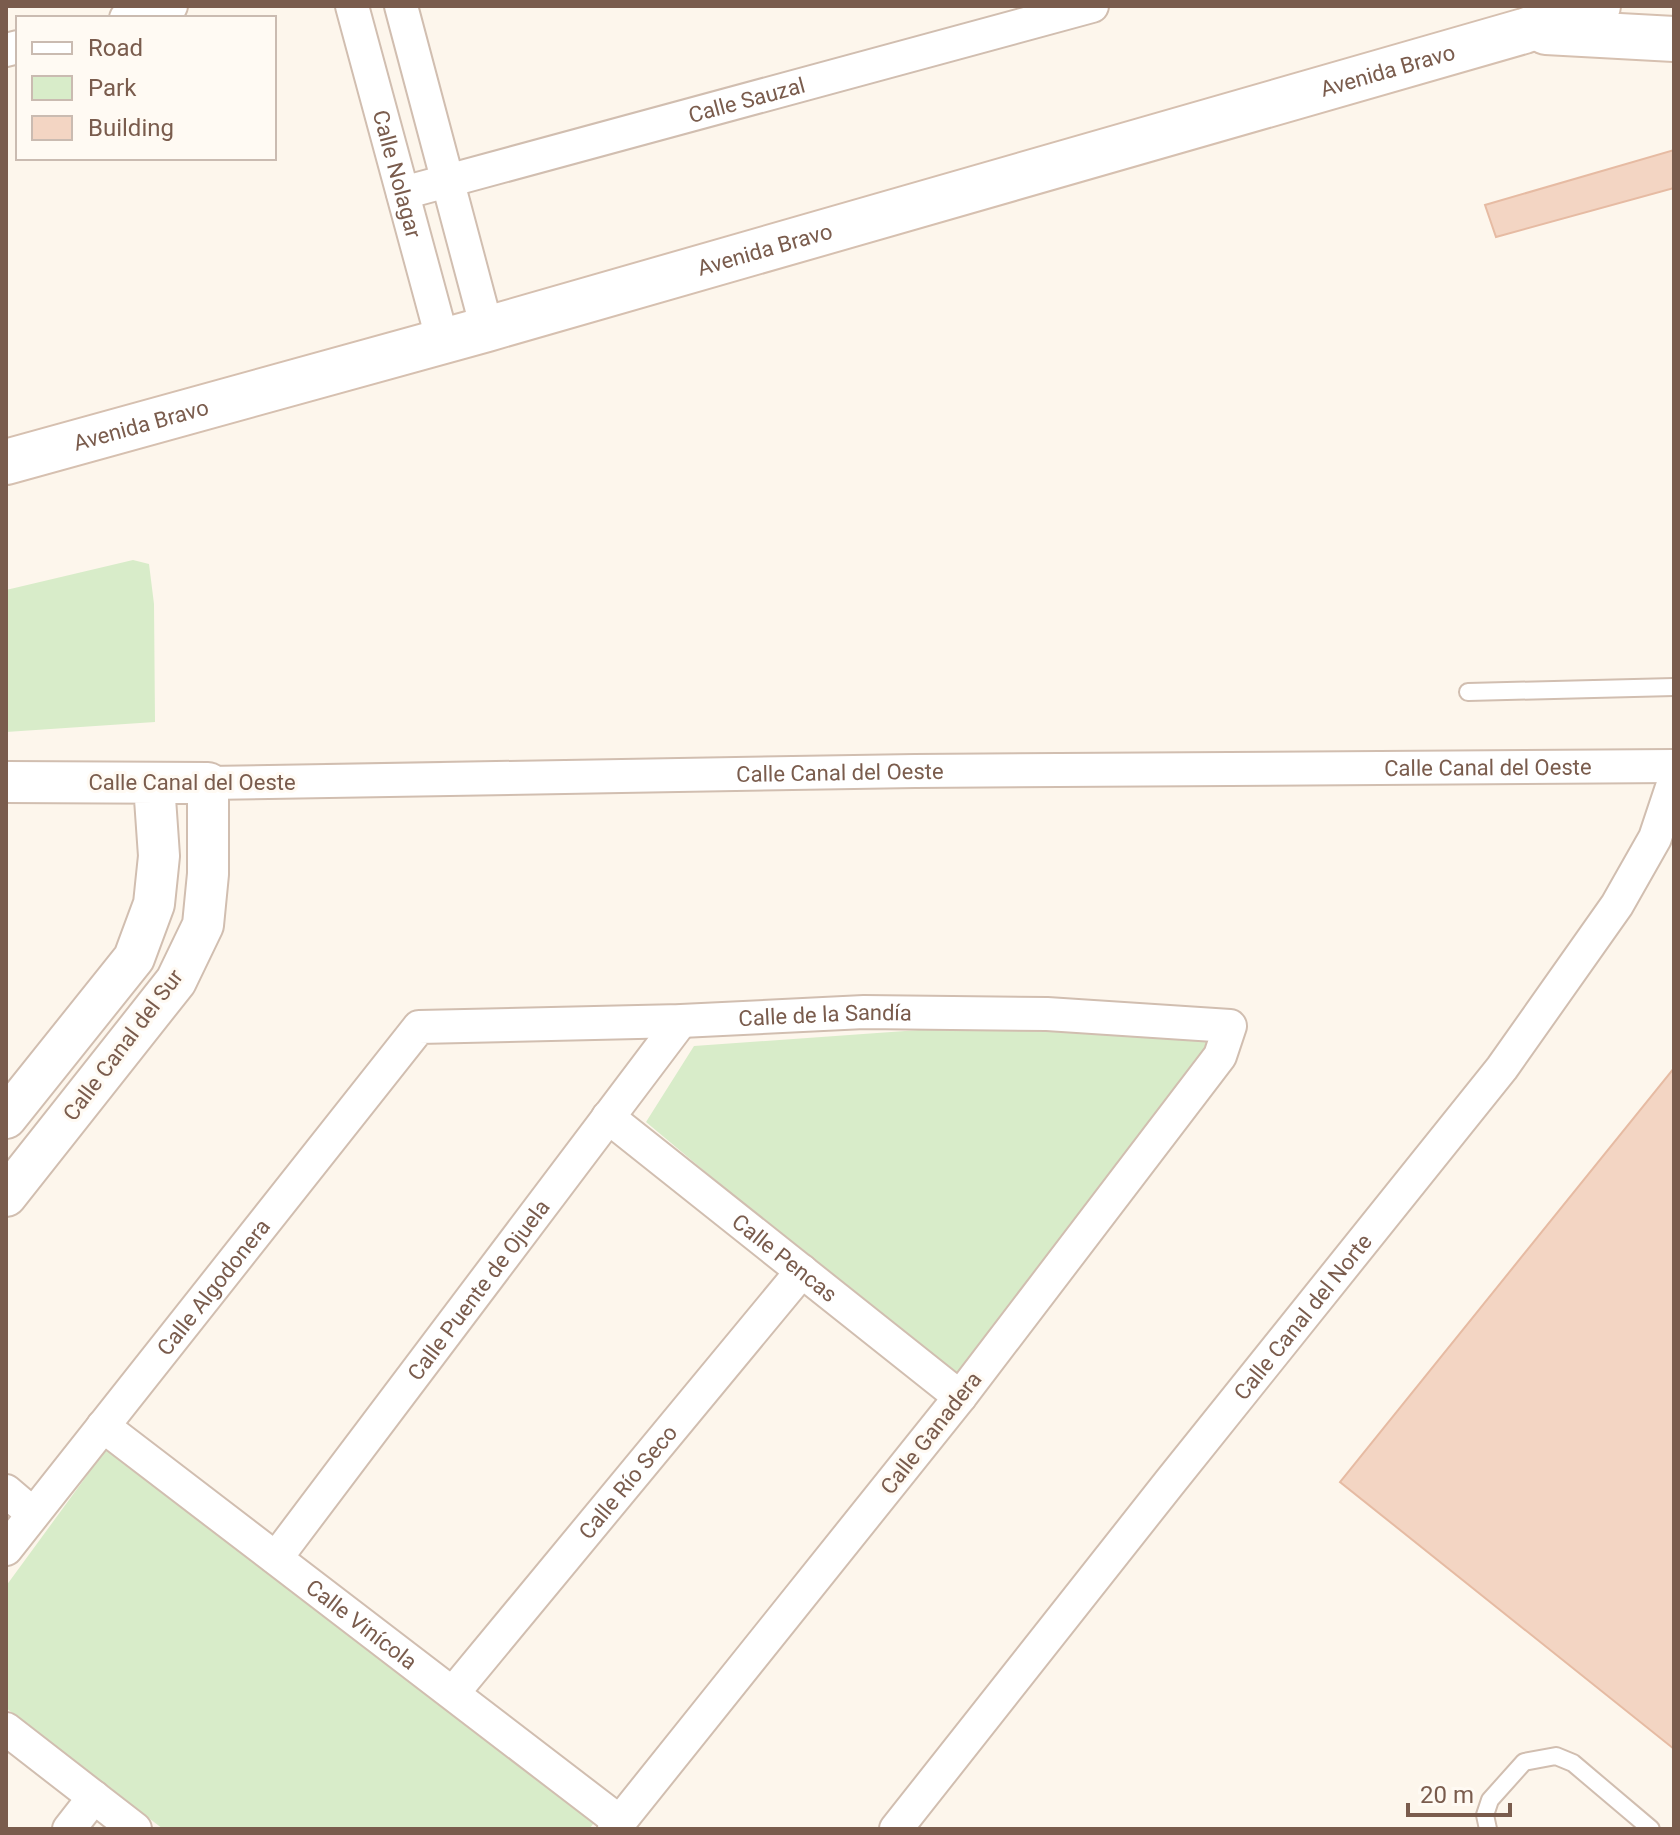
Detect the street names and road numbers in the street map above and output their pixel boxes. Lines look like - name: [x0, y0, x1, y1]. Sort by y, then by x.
- street label: Avenida Bravo: [1317, 39, 1458, 101]
- street label: Calle Sauzal: [686, 72, 808, 127]
- street label: Calle Nolagar: [368, 107, 427, 241]
- street label: Avenida Bravo: [694, 218, 835, 280]
- street label: Avenida Bravo: [71, 394, 211, 455]
- street label: Calle Canal del Oeste: [1384, 754, 1592, 780]
- street label: Calle Canal del Oeste: [736, 758, 944, 787]
- street label: Calle Canal del Oeste: [88, 770, 296, 795]
- street label: Calle Canal del Sur: [58, 964, 188, 1126]
- street label: Calle de la Sandía: [738, 999, 912, 1031]
- street label: Calle Puente de Ojuela: [402, 1195, 554, 1385]
- street label: Calle Pencas: [728, 1209, 842, 1307]
- street label: Calle Algodonera: [152, 1214, 275, 1360]
- street label: Calle Canal del Norte: [1229, 1229, 1377, 1405]
- street label: Calle Ganadera: [876, 1367, 986, 1499]
- street label: Calle Río Seco: [573, 1420, 682, 1544]
- street label: Calle Vinícola: [302, 1574, 422, 1674]

